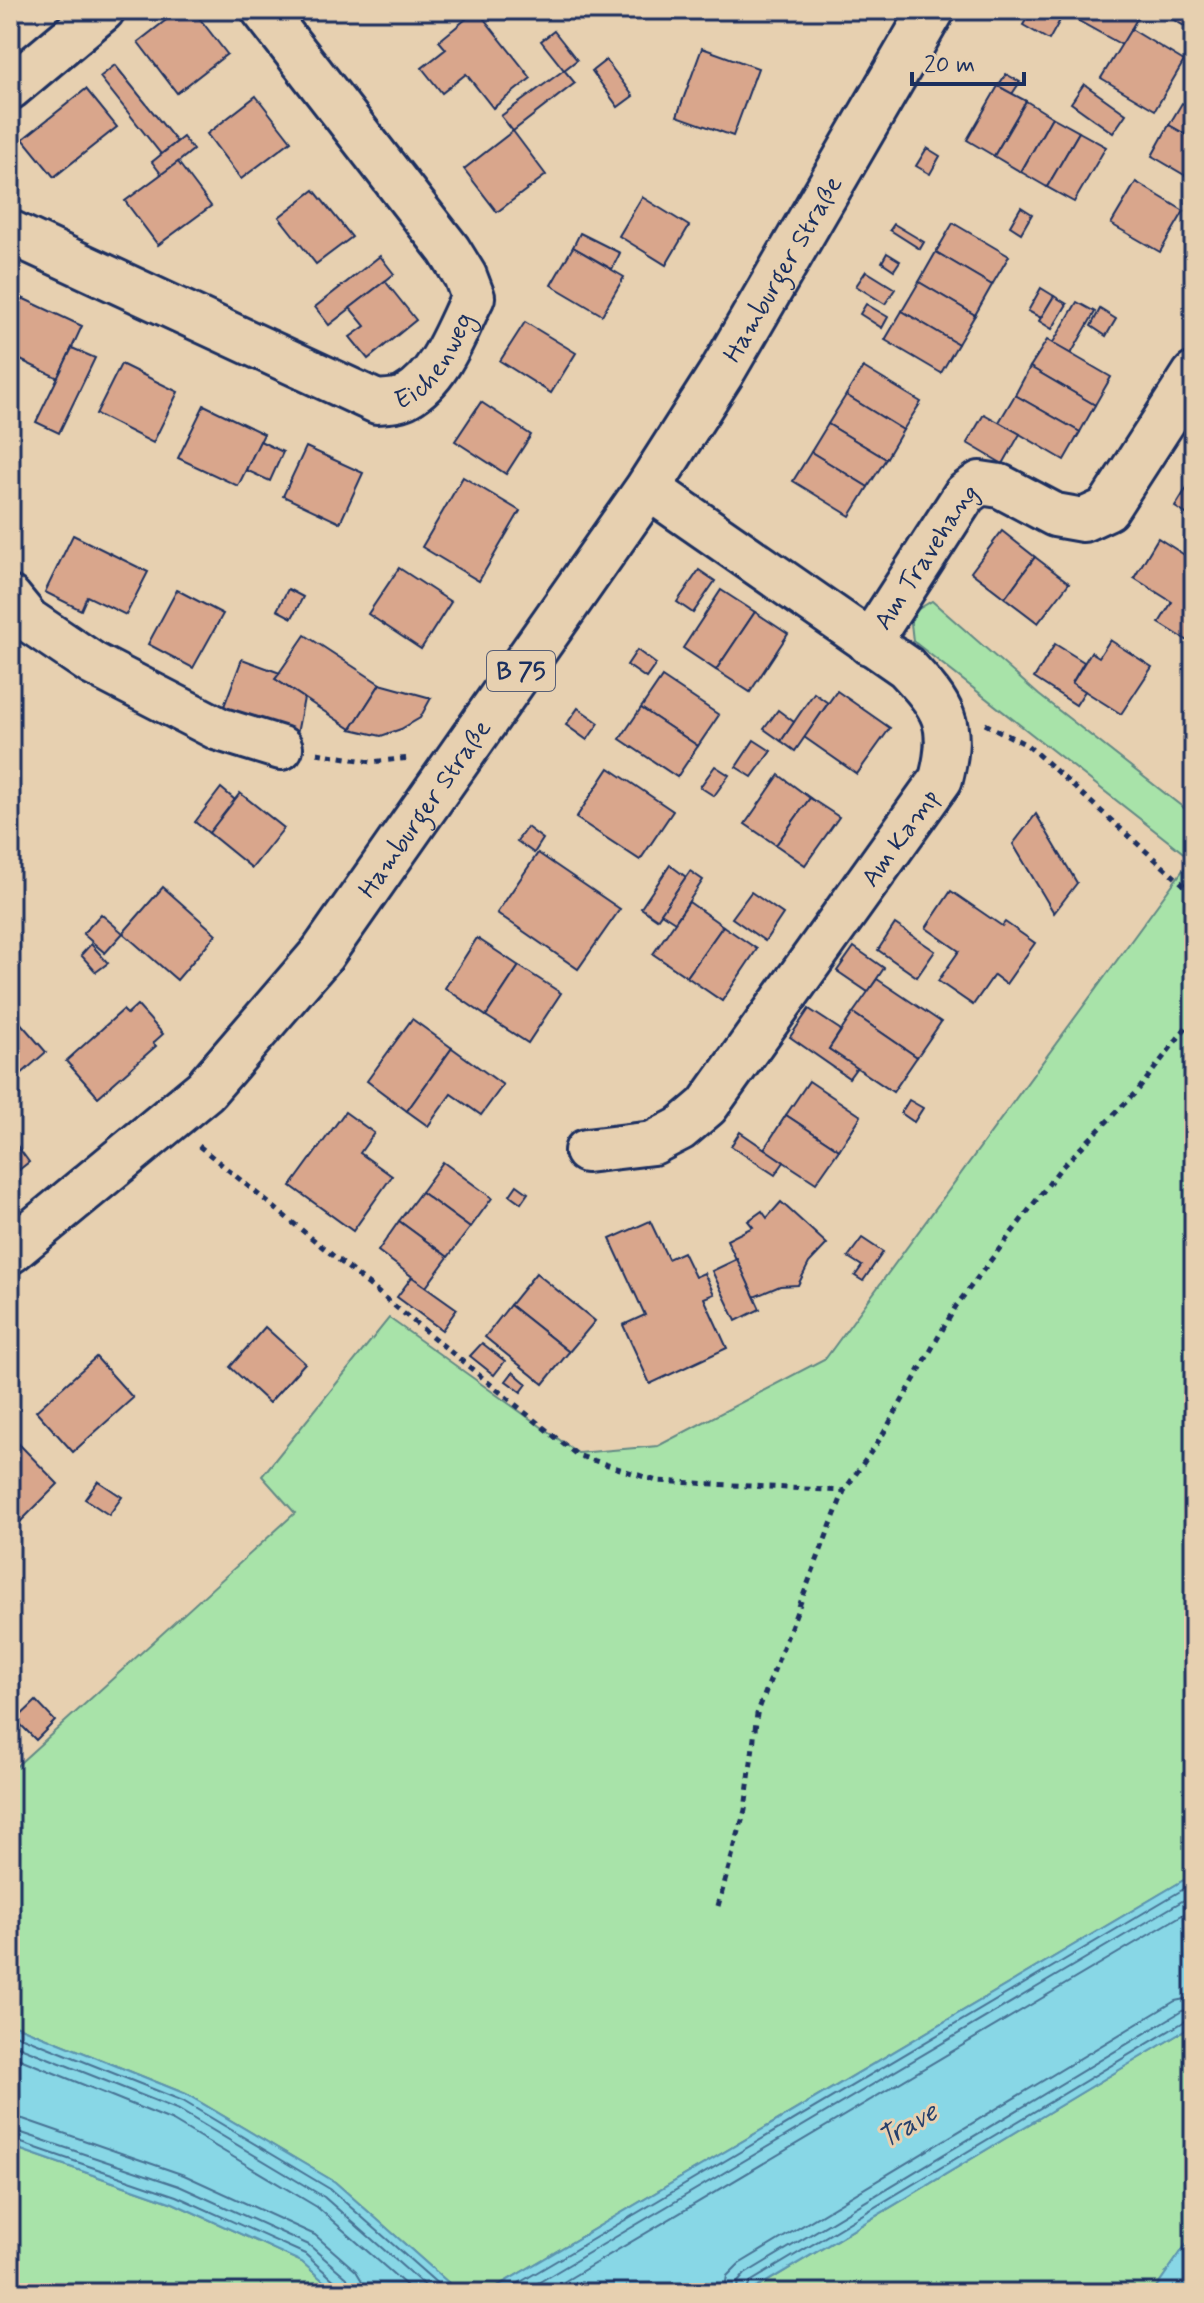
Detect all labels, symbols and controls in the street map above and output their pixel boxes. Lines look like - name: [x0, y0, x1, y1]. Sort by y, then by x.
- scale bar: [912, 36, 1024, 86]
- text: 20 m: [924, 50, 975, 81]
- street label: Hamburger Straße: [716, 170, 851, 369]
- street label: Eichenweg: [390, 308, 484, 419]
- street label: Am Travehang: [867, 475, 985, 637]
- road number: B 75: [487, 651, 555, 691]
- street label: Hamburger Straße: [351, 713, 500, 905]
- street label: Am Kamp: [854, 782, 948, 894]
- water label: Trave: [872, 2094, 946, 2158]

